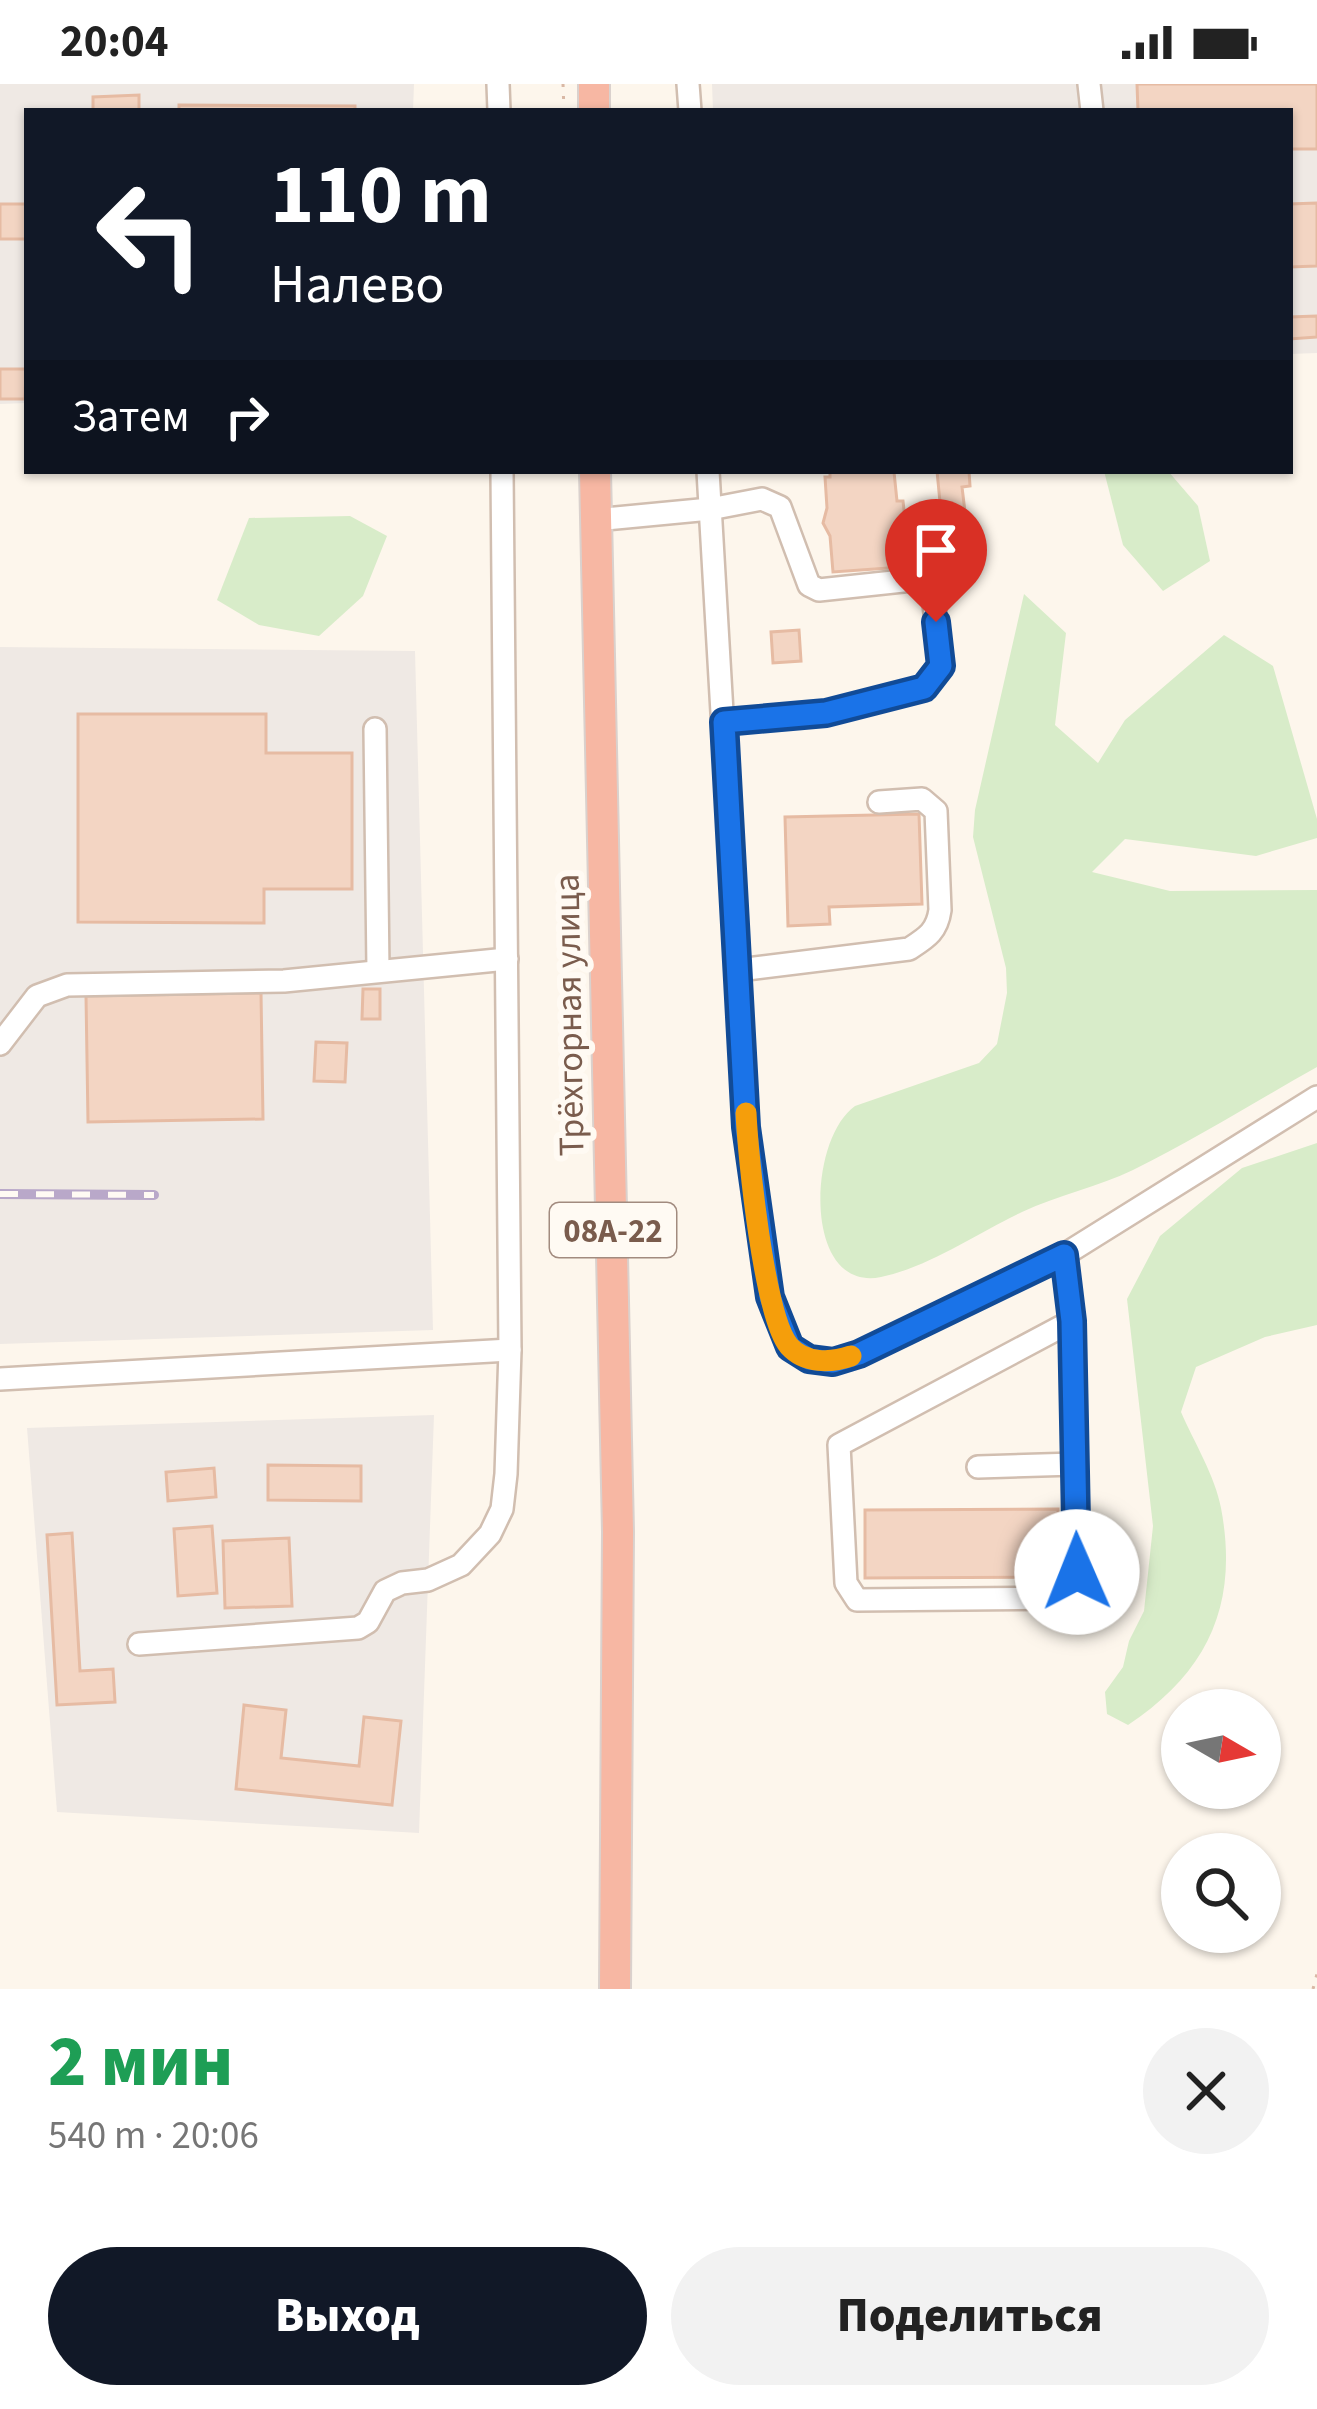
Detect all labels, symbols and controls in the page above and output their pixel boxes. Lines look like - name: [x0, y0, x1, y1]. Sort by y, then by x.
- text: 20:04: [60, 10, 169, 74]
- text: 110 m: [270, 136, 492, 256]
- icon: left: [72, 156, 228, 312]
- text: Налево: [270, 247, 445, 324]
- icon: right: [214, 384, 280, 450]
- text: Затем: [72, 385, 190, 449]
- pin: [885, 499, 987, 622]
- icon: arrive: [903, 517, 969, 583]
- street label: Трёхгорная улица: [542, 873, 597, 1157]
- road number: 08А-22: [550, 1203, 676, 1257]
- position arrow: [1014, 1509, 1140, 1635]
- north arrow: [1161, 1689, 1281, 1809]
- map controls: [1161, 1689, 1281, 1953]
- button: search: [1161, 1833, 1281, 1953]
- text: 2 мин: [48, 2011, 233, 2114]
- button: close: [1143, 2028, 1269, 2154]
- text: 540 m · 20:06: [48, 2108, 259, 2164]
- button: Выход: [48, 2247, 647, 2385]
- button: Поделиться: [671, 2247, 1269, 2385]

